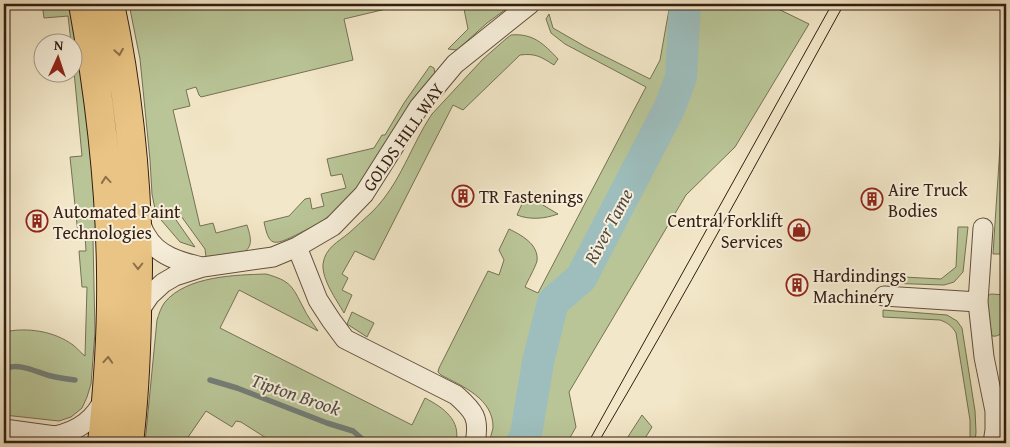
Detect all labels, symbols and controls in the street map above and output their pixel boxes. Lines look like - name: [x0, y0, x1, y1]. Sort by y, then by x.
- north arrow: [32, 32, 82, 82]
- text: N: [53, 35, 65, 55]
- one-way arrow: [114, 47, 124, 56]
- street label: GOLDS HILL WAY: [356, 77, 451, 197]
- one-way arrow: [101, 176, 112, 184]
- place label: Aire Truck Bodies: [888, 176, 968, 224]
- place label: TR Fastenings: [479, 183, 583, 210]
- water label: River Tame: [576, 183, 640, 270]
- building icon: TR Fastenings: [451, 184, 475, 208]
- building icon: Aire Truck Bodies: [860, 187, 884, 211]
- place label: Automated Paint Technologies: [53, 198, 181, 246]
- place label: Central Forklift Services: [667, 207, 784, 255]
- building icon: Automated Paint Technologies: [25, 209, 49, 233]
- shop icon: Central Forklift Services: [787, 218, 811, 242]
- one-way arrow: [133, 262, 143, 270]
- place label: Hardindings Machinery: [813, 262, 906, 310]
- building icon: Hardindings Machinery: [785, 273, 809, 297]
- one-way arrow: [102, 355, 113, 363]
- water label: Tipton Brook: [247, 366, 345, 423]

